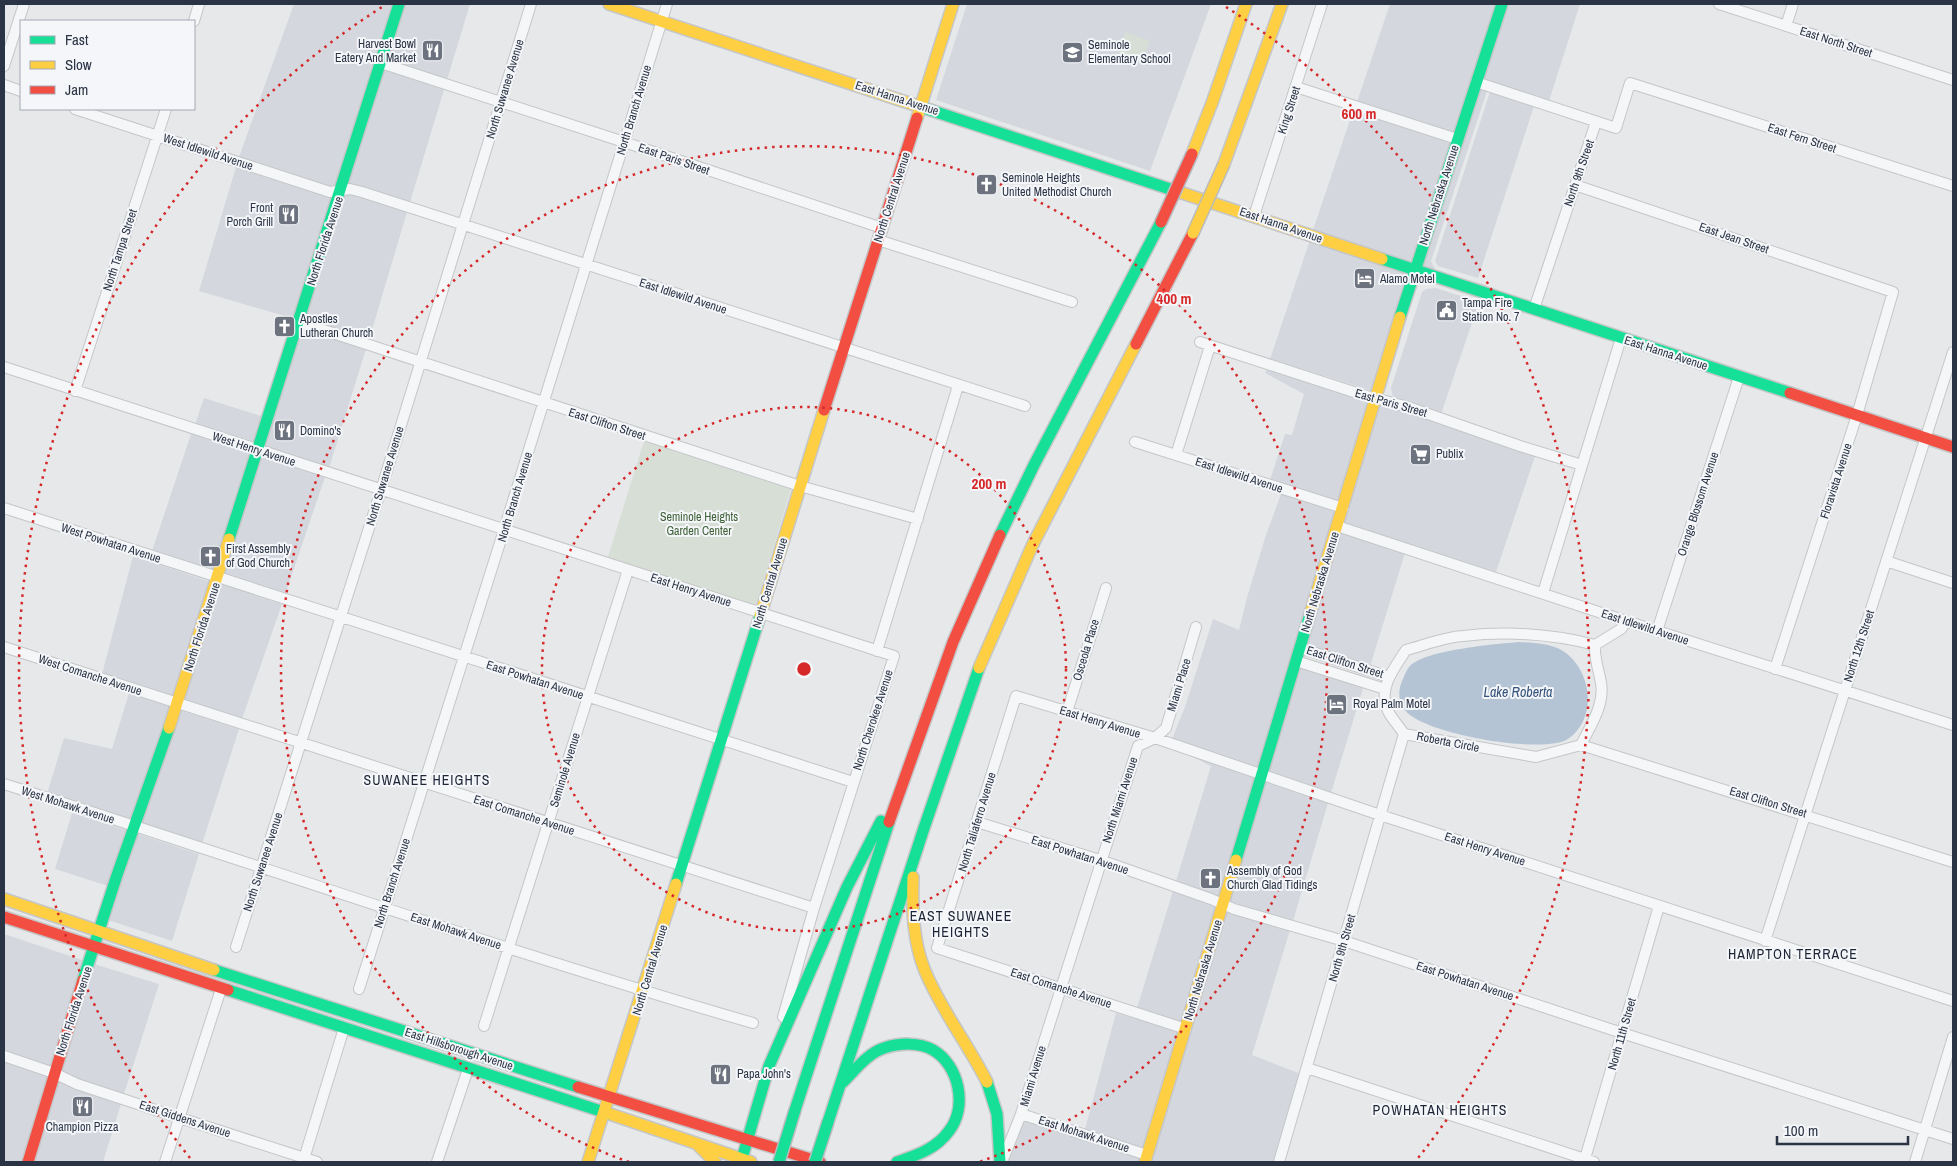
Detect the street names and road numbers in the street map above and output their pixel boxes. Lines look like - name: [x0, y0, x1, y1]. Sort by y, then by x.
- street label: East North Street: [1798, 23, 1875, 61]
- street label: North Suwanee Avenue: [482, 37, 528, 141]
- street label: North Branch Avenue: [613, 63, 655, 157]
- street label: East Hanna Avenue: [853, 77, 941, 119]
- street label: King Street: [1274, 84, 1304, 136]
- street label: East Fern Street: [1766, 119, 1839, 157]
- street label: West Idlewild Avenue: [161, 130, 255, 174]
- street label: North 9th Street: [1560, 137, 1598, 208]
- street label: East Paris Street: [636, 139, 712, 179]
- street label: North Nebraska Avenue: [1415, 143, 1463, 247]
- street label: North Central Avenue: [870, 150, 914, 244]
- street label: North Florida Avenue: [303, 194, 347, 288]
- street label: East Hanna Avenue: [1237, 203, 1325, 247]
- street label: North Tampa Street: [99, 207, 141, 293]
- street label: East Jean Street: [1697, 219, 1771, 257]
- street label: East Idlewild Avenue: [637, 274, 729, 318]
- street label: East Hanna Avenue: [1622, 332, 1710, 374]
- street label: East Paris Street: [1353, 385, 1429, 421]
- street label: East Clifton Street: [567, 404, 648, 444]
- street label: North Suwanee Avenue: [362, 424, 408, 528]
- street label: West Henry Avenue: [210, 428, 298, 470]
- street label: Floravista Avenue: [1816, 441, 1856, 521]
- street label: North Branch Avenue: [494, 450, 536, 544]
- street label: Orange Blossom Avenue: [1674, 450, 1722, 558]
- street label: East Idlewild Avenue: [1193, 453, 1285, 497]
- street label: West Powhatan Avenue: [59, 519, 163, 567]
- street label: North Nebraska Avenue: [1297, 530, 1343, 634]
- street label: North Central Avenue: [749, 536, 791, 630]
- street label: East Henry Avenue: [649, 569, 733, 611]
- street label: North Florida Avenue: [180, 580, 224, 674]
- street label: East Idlewild Avenue: [1599, 605, 1691, 649]
- street label: North 12th Street: [1840, 608, 1878, 684]
- street label: Osceola Place: [1069, 617, 1103, 683]
- street label: East Clifton Street: [1305, 642, 1386, 682]
- street label: West Comanche Avenue: [36, 651, 144, 699]
- street label: East Powhatan Avenue: [484, 657, 586, 703]
- street label: Miami Place: [1163, 657, 1195, 713]
- street label: North Cherokee Avenue: [849, 668, 897, 772]
- street label: East Henry Avenue: [1057, 702, 1143, 742]
- street label: Roberta Circle: [1415, 728, 1481, 756]
- street label: Seminole Avenue: [546, 731, 584, 809]
- street label: North Miami Avenue: [1099, 755, 1141, 845]
- street label: North Taliaferro Avenue: [954, 770, 1000, 874]
- street label: West Mohawk Avenue: [19, 782, 117, 828]
- street label: East Clifton Street: [1727, 783, 1809, 821]
- street label: East Comanche Avenue: [471, 791, 577, 839]
- street label: North Suwanee Avenue: [239, 810, 287, 914]
- street label: East Henry Avenue: [1443, 828, 1527, 870]
- street label: East Powhatan Avenue: [1029, 832, 1131, 878]
- street label: North Branch Avenue: [370, 836, 414, 930]
- street label: East Mohawk Avenue: [409, 909, 503, 953]
- street label: North 9th Street: [1325, 912, 1359, 984]
- street label: North Nebraska Avenue: [1180, 918, 1226, 1022]
- street label: North Central Avenue: [629, 923, 671, 1017]
- street label: East Powhatan Avenue: [1414, 958, 1516, 1004]
- street label: North Florida Avenue: [52, 964, 96, 1058]
- street label: East Comanche Avenue: [1008, 964, 1114, 1012]
- street label: North 11th Street: [1604, 996, 1640, 1072]
- street label: East Hillsborough Avenue: [403, 1024, 515, 1074]
- street label: Miami Avenue: [1016, 1044, 1050, 1108]
- street label: East Giddens Avenue: [137, 1097, 233, 1141]
- street label: East Mohawk Avenue: [1037, 1112, 1131, 1156]

